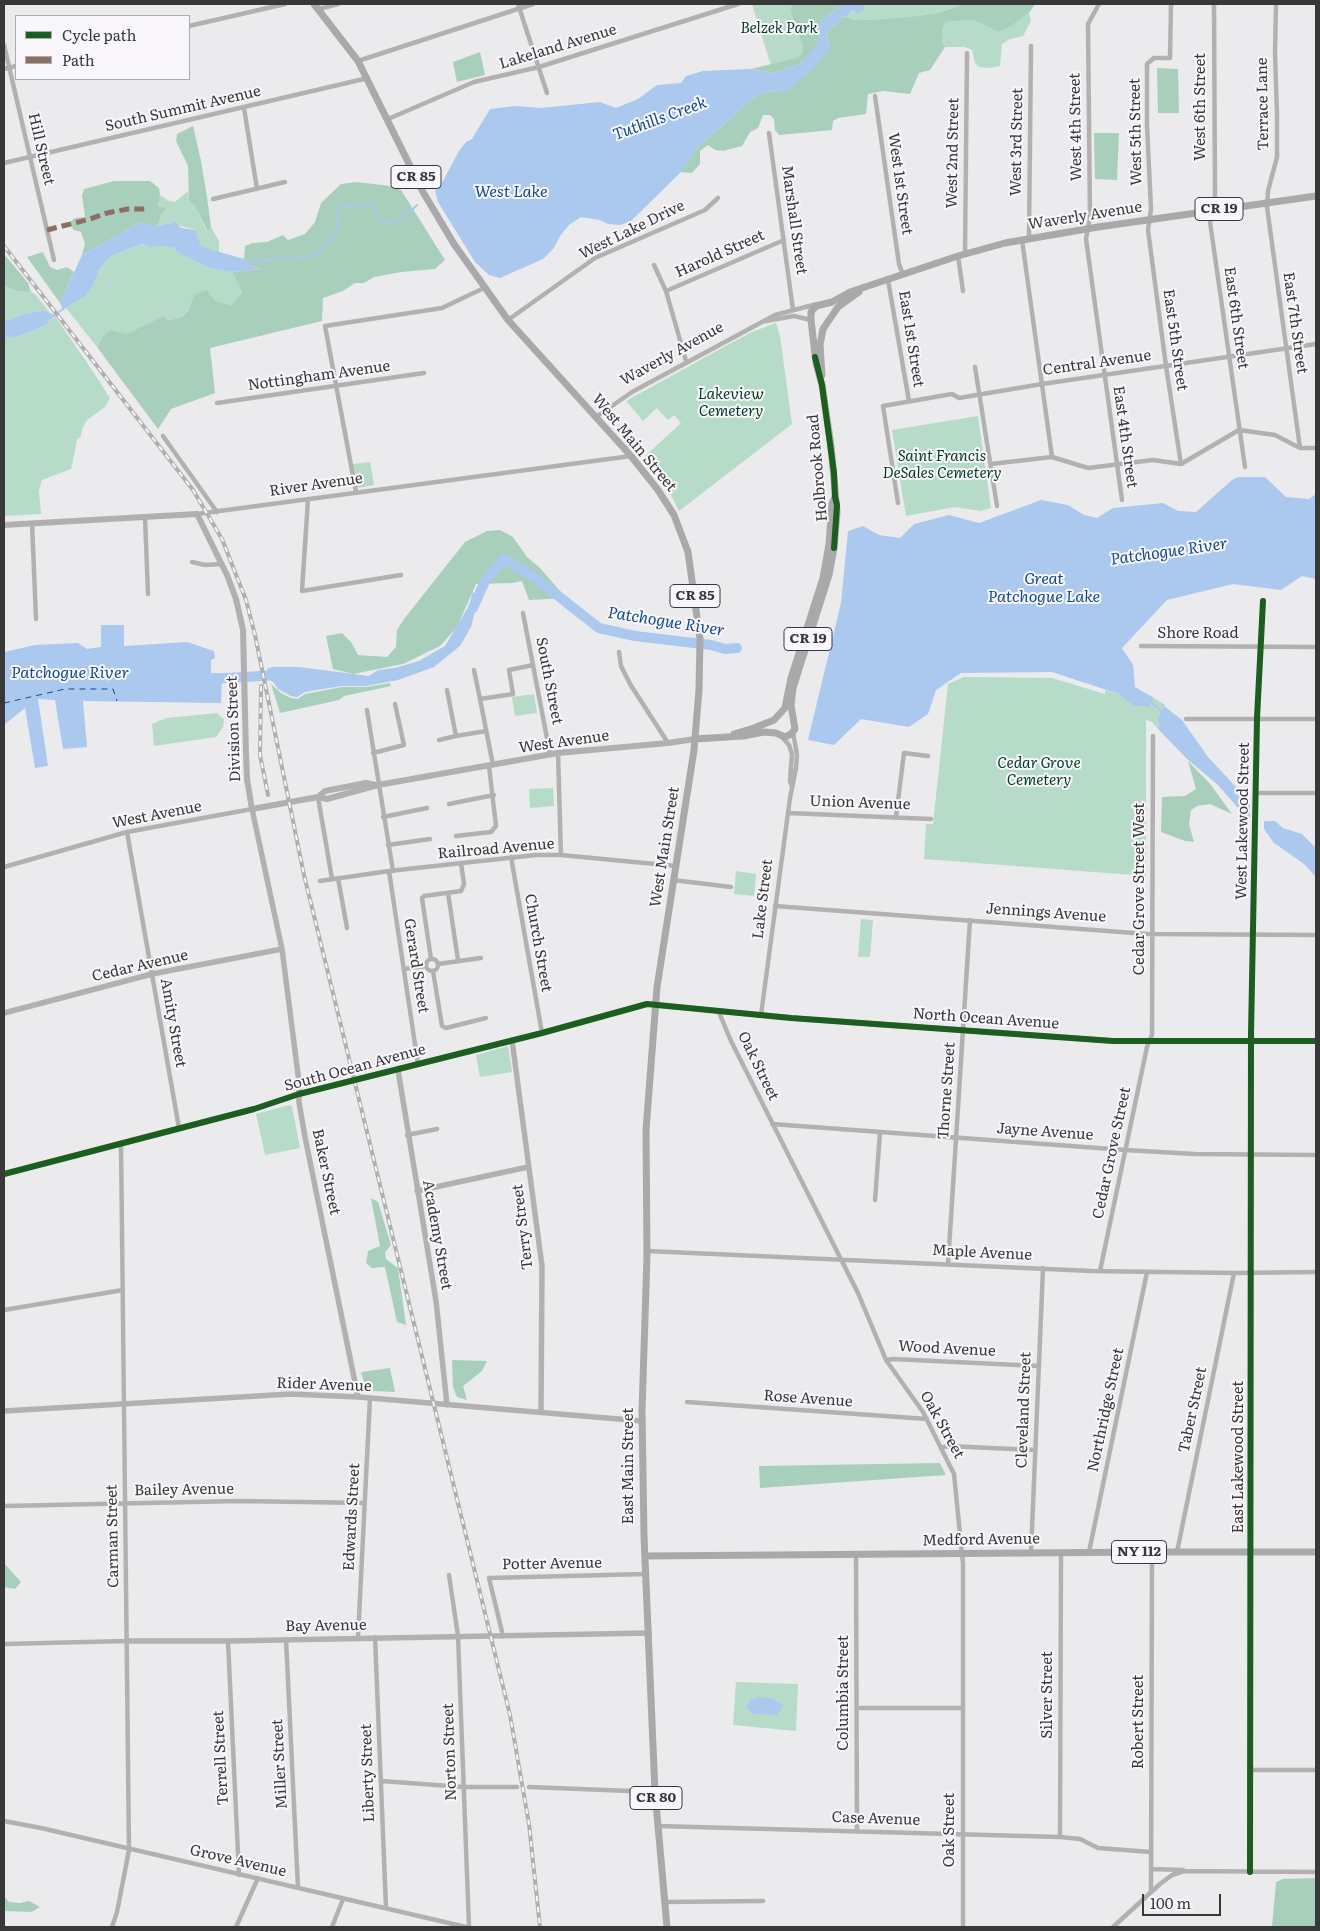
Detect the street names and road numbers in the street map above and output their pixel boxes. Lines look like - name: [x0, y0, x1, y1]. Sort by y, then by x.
- street label: Lakeland Avenue: [497, 21, 619, 73]
- street label: West 6th Street: [1192, 53, 1210, 161]
- street label: Terrace Lane: [1253, 57, 1273, 151]
- street label: West 4th Street: [1066, 73, 1086, 181]
- street label: West 5th Street: [1126, 78, 1146, 186]
- street label: South Summit Avenue: [103, 82, 263, 136]
- street label: West 3rd Street: [1007, 88, 1027, 196]
- street label: West 2nd Street: [943, 97, 963, 209]
- street label: Hill Street: [24, 111, 58, 187]
- street label: West 1st Street: [884, 132, 916, 236]
- street label: Marshall Street: [777, 164, 811, 276]
- road number: CR 85: [391, 166, 441, 188]
- street label: West Lake Drive: [576, 197, 688, 263]
- street label: Waverly Avenue: [1027, 198, 1143, 234]
- road number: CR 19: [1195, 198, 1243, 220]
- street label: Harold Street: [672, 226, 768, 282]
- street label: East 6th Street: [1220, 266, 1252, 370]
- street label: East 7th Street: [1279, 271, 1311, 375]
- street label: East 5th Street: [1159, 288, 1191, 392]
- street label: East 1st Street: [894, 289, 928, 389]
- street label: Waverly Avenue: [617, 318, 727, 390]
- street label: Central Avenue: [1042, 346, 1152, 380]
- street label: Nottingham Avenue: [247, 357, 391, 395]
- street label: East 4th Street: [1109, 385, 1141, 489]
- street label: West Main Street: [588, 391, 680, 495]
- street label: Holbrook Road: [804, 414, 832, 522]
- street label: River Avenue: [268, 470, 364, 500]
- road number: CR 85: [670, 584, 720, 608]
- street label: Shore Road: [1157, 625, 1239, 643]
- road number: CR 19: [784, 628, 832, 650]
- street label: South Street: [532, 636, 566, 726]
- street label: Division Street: [223, 676, 245, 782]
- street label: West Avenue: [518, 727, 610, 757]
- street label: West Lakewood Street: [1233, 742, 1253, 900]
- street label: West Main Street: [647, 785, 683, 909]
- street label: Union Avenue: [809, 792, 911, 814]
- street label: West Avenue: [111, 797, 203, 833]
- street label: Cedar Grove Street West: [1131, 803, 1149, 975]
- street label: Railroad Avenue: [437, 835, 555, 863]
- street label: Lake Street: [749, 858, 777, 940]
- street label: Church Street: [520, 892, 556, 994]
- street label: Jennings Avenue: [985, 900, 1107, 926]
- street label: Gerard Street: [400, 917, 432, 1015]
- street label: Cedar Avenue: [90, 946, 190, 986]
- street label: Amity Street: [156, 977, 190, 1069]
- street label: North Ocean Avenue: [912, 1005, 1060, 1033]
- street label: Oak Street: [734, 1029, 782, 1103]
- street label: South Ocean Avenue: [282, 1040, 428, 1096]
- street label: Thorne Street: [935, 1042, 959, 1140]
- street label: Cedar Grove Street: [1089, 1085, 1135, 1221]
- street label: Jayne Avenue: [996, 1120, 1094, 1144]
- street label: Baker Street: [308, 1127, 344, 1217]
- street label: Academy Street: [418, 1179, 456, 1291]
- street label: Terry Street: [509, 1183, 537, 1271]
- street label: Maple Avenue: [932, 1241, 1032, 1265]
- street label: Wood Avenue: [898, 1337, 996, 1361]
- street label: Northridge Street: [1084, 1346, 1128, 1474]
- street label: Cleveland Street: [1013, 1351, 1035, 1469]
- street label: Taber Street: [1175, 1365, 1211, 1455]
- street label: Rider Avenue: [276, 1374, 372, 1396]
- street label: East Lakewood Street: [1230, 1381, 1248, 1533]
- street label: Rose Avenue: [763, 1387, 853, 1411]
- street label: Oak Street: [916, 1388, 968, 1462]
- street label: East Main Street: [620, 1408, 638, 1524]
- street label: Edwards Street: [340, 1463, 364, 1571]
- street label: Bailey Avenue: [134, 1480, 234, 1500]
- street label: Carman Street: [103, 1484, 123, 1588]
- street label: Medford Avenue: [922, 1530, 1040, 1550]
- road number: NY 112: [1112, 1540, 1166, 1564]
- street label: Potter Avenue: [502, 1554, 602, 1574]
- street label: Bay Avenue: [285, 1616, 367, 1636]
- street label: Columbia Street: [835, 1635, 853, 1751]
- street label: Silver Street: [1039, 1651, 1057, 1739]
- street label: Robert Street: [1130, 1675, 1148, 1769]
- street label: Norton Street: [439, 1703, 461, 1801]
- street label: Terrell Street: [210, 1710, 232, 1806]
- street label: Miller Street: [269, 1718, 291, 1810]
- street label: Liberty Street: [357, 1723, 379, 1823]
- road number: CR 80: [630, 1786, 682, 1810]
- street label: Oak Street: [941, 1793, 959, 1867]
- street label: Case Avenue: [831, 1808, 921, 1830]
- street label: Grove Avenue: [188, 1841, 288, 1881]

